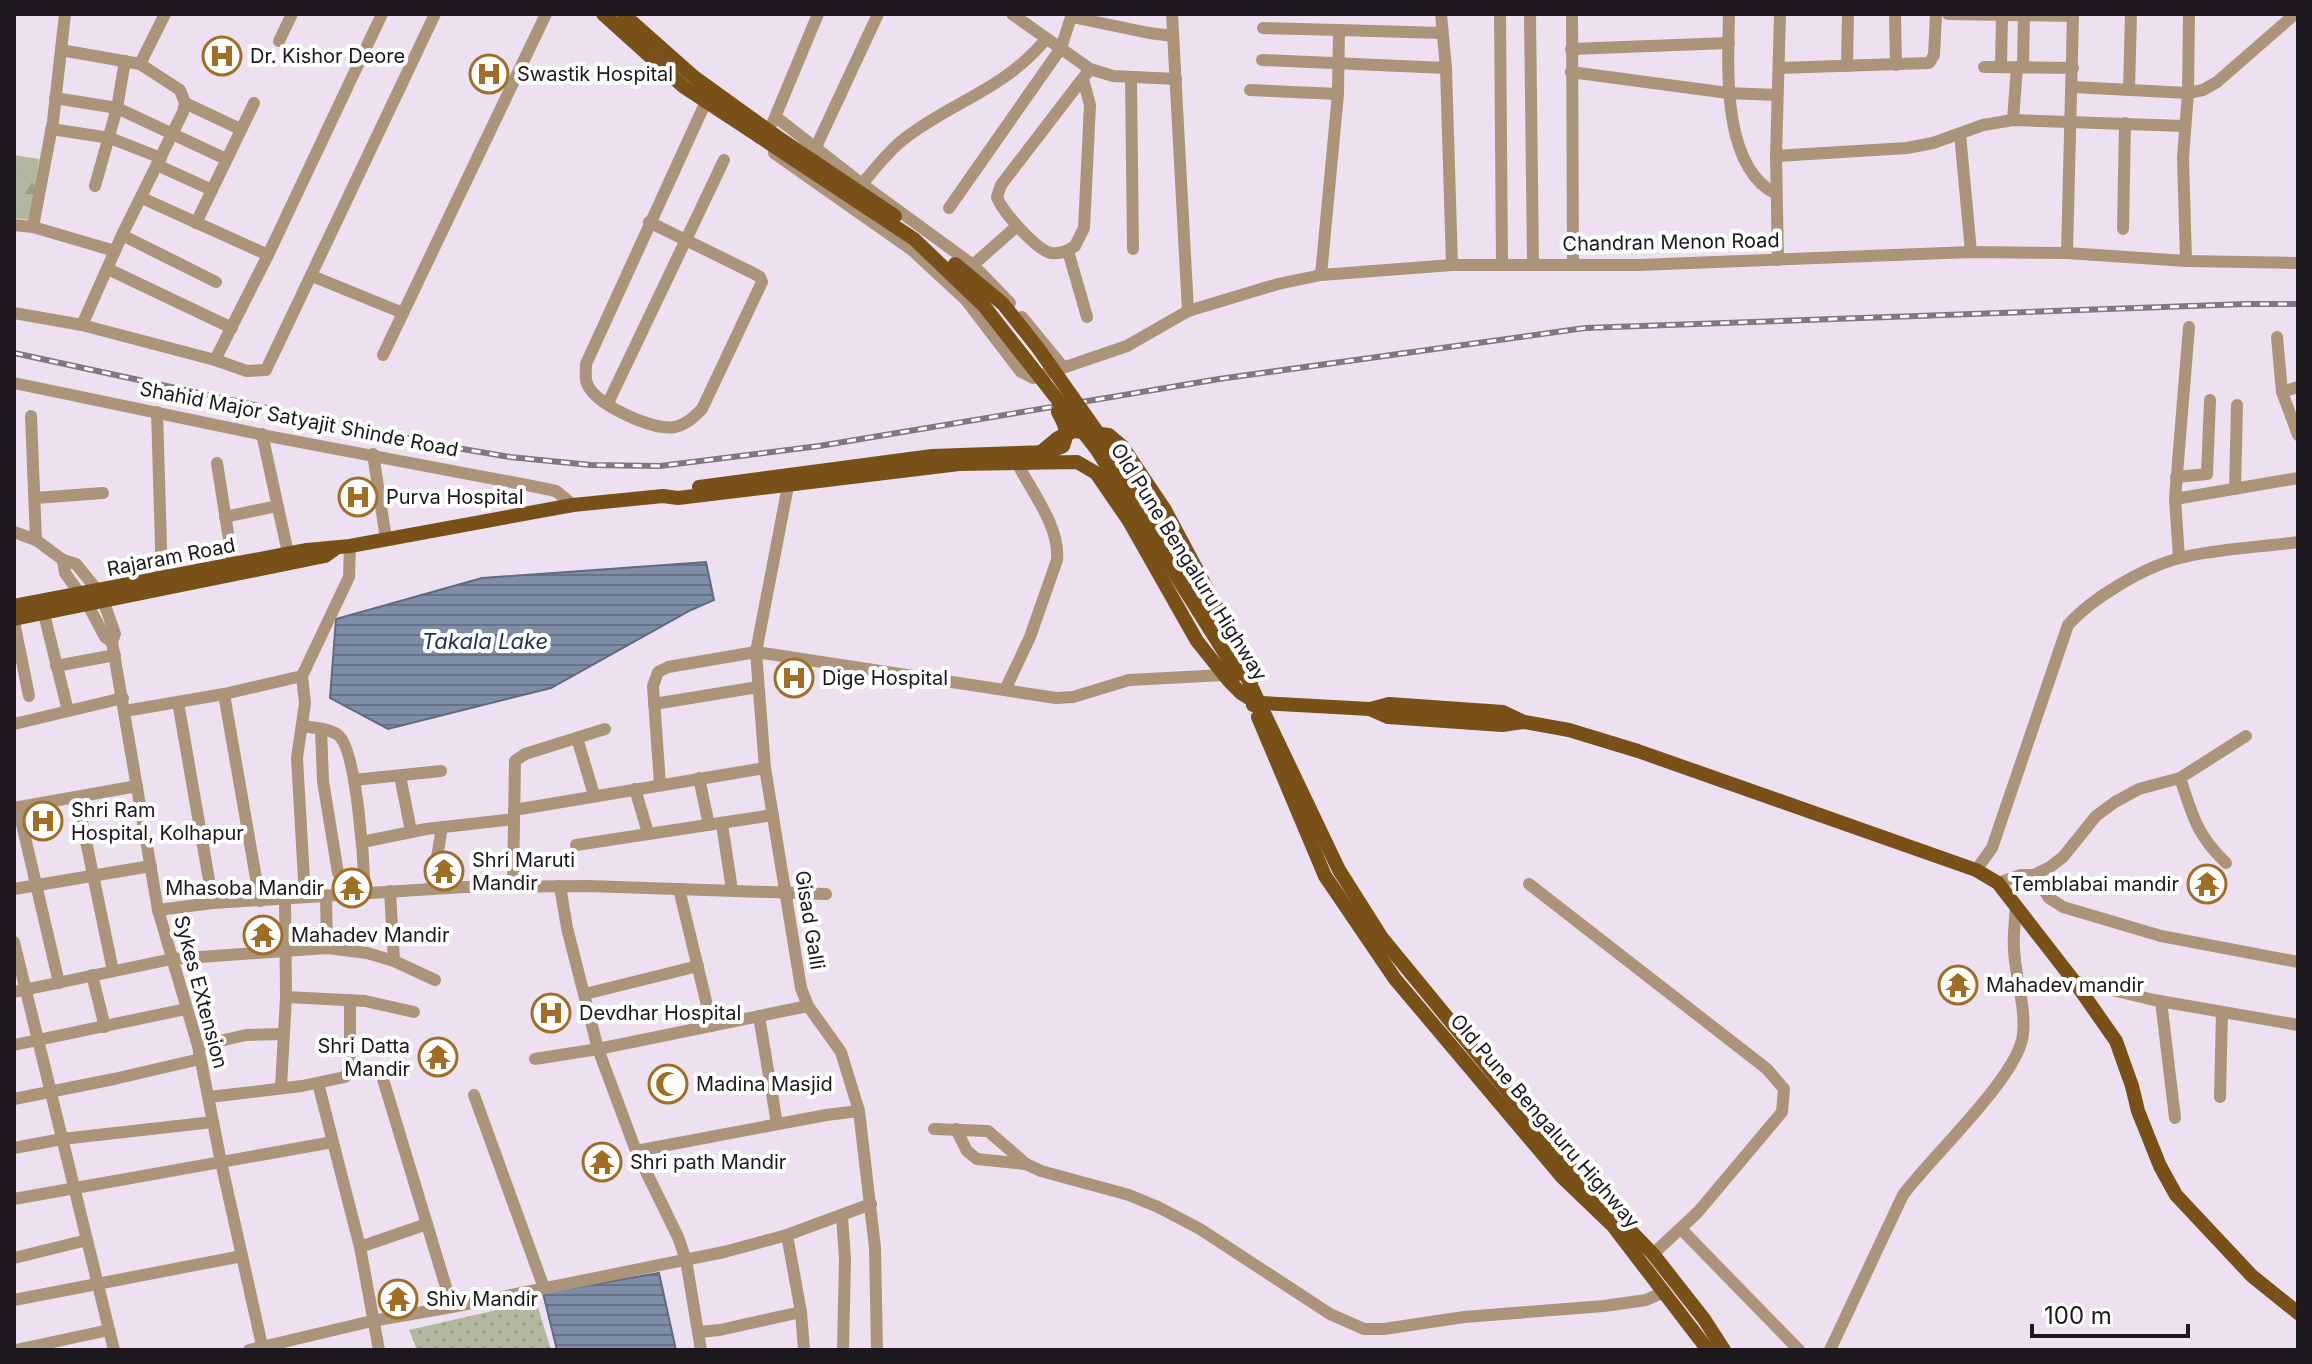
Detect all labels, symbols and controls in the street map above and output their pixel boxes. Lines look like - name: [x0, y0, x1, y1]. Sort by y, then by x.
- hospital icon: Dr. Kishor Deore: [201, 35, 243, 77]
- place label: Dr. Kishor Deore: [250, 44, 405, 68]
- hospital icon: Swastik Hospital: [468, 53, 510, 95]
- place label: Swastik Hospital: [517, 62, 673, 86]
- street label: Chandran Menon Road: [1562, 228, 1780, 256]
- street label: Shahid Major Satyajit Shinde Road: [138, 376, 460, 462]
- street label: Old Pune Bengaluru Highway: [1106, 439, 1272, 685]
- hospital icon: Purva Hospital: [337, 476, 379, 518]
- place label: Purva Hospital: [386, 485, 524, 509]
- street label: Rajaram Road: [105, 533, 237, 581]
- water label: Takala Lake: [422, 628, 548, 654]
- hospital icon: Dige Hospital: [773, 657, 815, 699]
- place label: Dige Hospital: [822, 666, 948, 690]
- place label: Shri Ram Hospital, Kolhapur: [71, 798, 244, 845]
- hospital icon: Shri Ram Hospital, Kolhapur: [22, 800, 64, 842]
- place label: Shri Maruti Mandir: [472, 848, 575, 895]
- temple icon: Shri Maruti Mandir: [423, 850, 465, 892]
- temple icon: Temblabai mandir: [2186, 863, 2228, 905]
- temple icon: Mhasoba Mandir: [331, 867, 373, 909]
- street label: Gisad Galli: [790, 869, 830, 971]
- place label: Temblabai mandir: [2011, 872, 2179, 896]
- place label: Mhasoba Mandir: [165, 876, 324, 900]
- street label: Sykes EXtension: [169, 913, 233, 1071]
- temple icon: Mahadev Mandir: [242, 914, 284, 956]
- place label: Mahadev Mandir: [291, 923, 450, 947]
- temple icon: Mahadev mandir: [1937, 964, 1979, 1006]
- place label: Mahadev mandir: [1986, 973, 2144, 997]
- hospital icon: Devdhar Hospital: [530, 992, 572, 1034]
- place label: Devdhar Hospital: [579, 1001, 741, 1025]
- street label: Old Pune Bengaluru Highway: [1445, 1009, 1645, 1233]
- place label: Shri Datta Mandir: [317, 1034, 410, 1081]
- temple icon: Shri Datta Mandir: [417, 1036, 459, 1078]
- mosque icon: Madina Masjid: [647, 1063, 689, 1105]
- place label: Madina Masjid: [696, 1072, 833, 1096]
- temple icon: Shri path Mandir: [581, 1141, 623, 1183]
- place label: Shri path Mandir: [630, 1150, 787, 1174]
- temple icon: Shiv Mandir: [377, 1278, 419, 1320]
- place label: Shiv Mandir: [426, 1287, 539, 1311]
- scale bar: [2032, 1288, 2188, 1338]
- text: 100 m: [2044, 1301, 2112, 1330]

